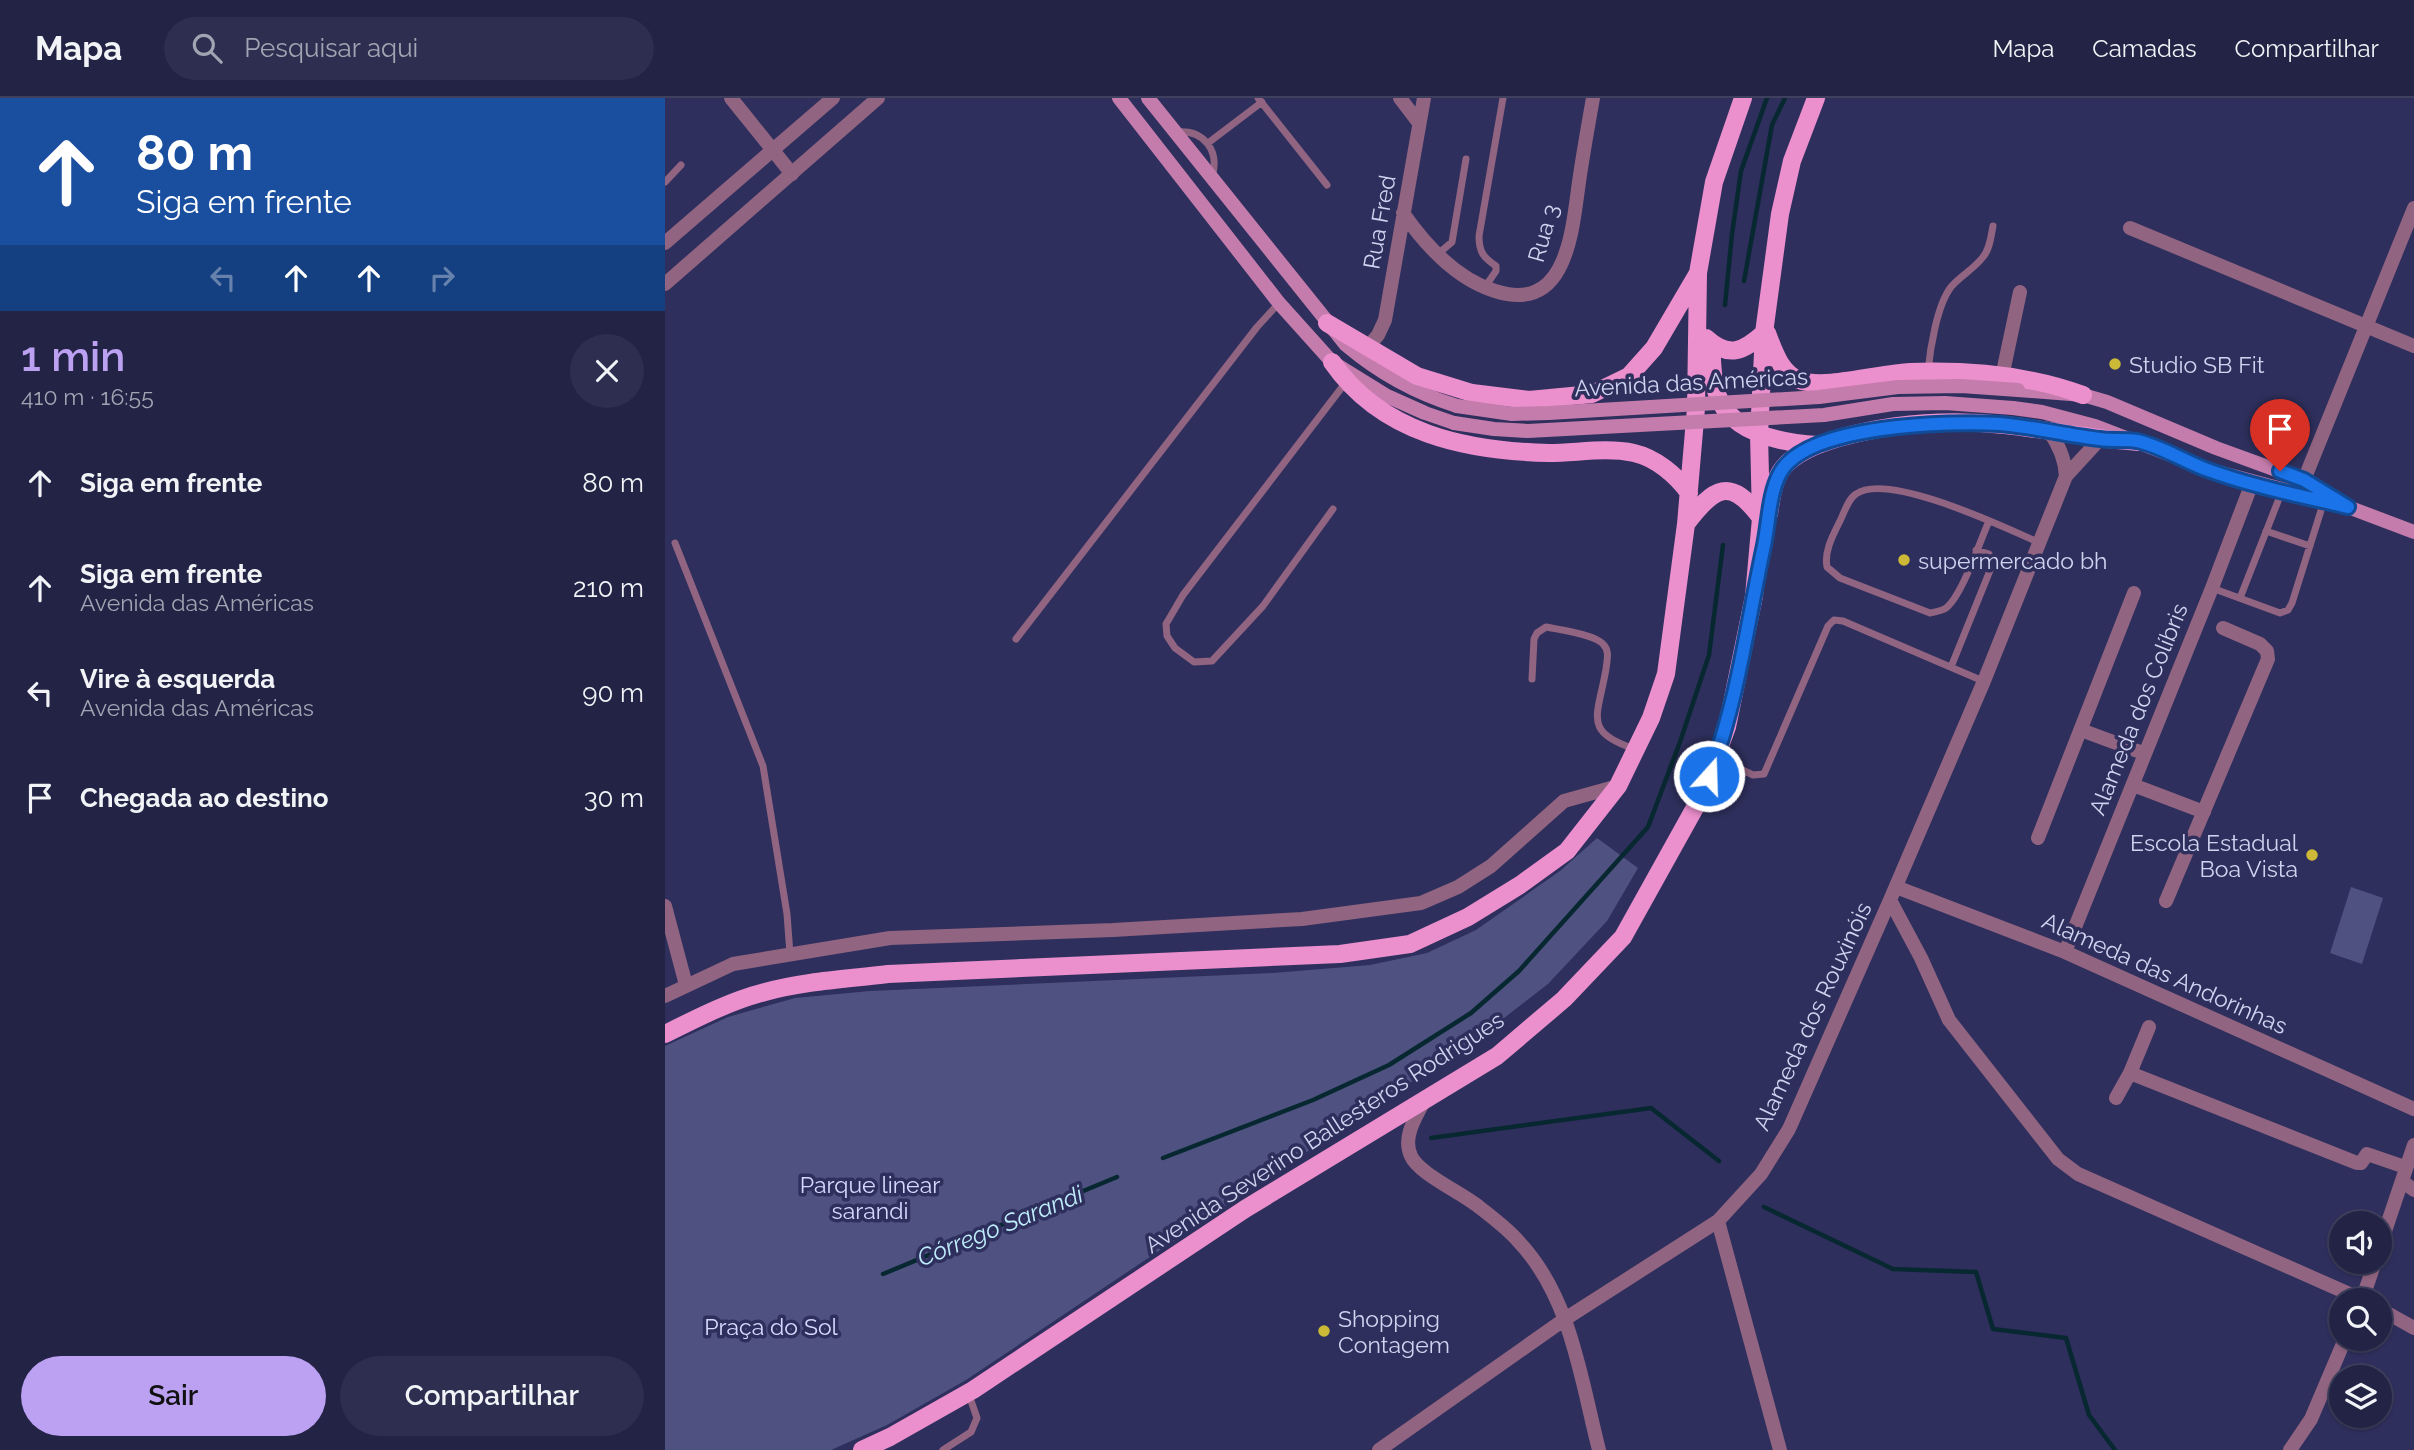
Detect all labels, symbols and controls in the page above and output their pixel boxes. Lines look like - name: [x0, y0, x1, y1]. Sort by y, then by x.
- search box: [164, 17, 654, 80]
- text: Mapa: [35, 29, 122, 68]
- icon: search: [188, 29, 226, 67]
- text: Pesquisar aqui: [244, 33, 418, 63]
- text: Mapa: [1992, 34, 2054, 63]
- text: Camadas: [2092, 34, 2197, 63]
- text: Compartilhar: [2235, 34, 2379, 63]
- text: 80 m: [136, 124, 253, 181]
- icon: ahead: [21, 126, 112, 217]
- street label: Rua Fred: [1357, 173, 1401, 271]
- text: Siga em frente: [136, 183, 352, 220]
- street label: Rua 3: [1522, 201, 1564, 265]
- icon: left: [204, 259, 242, 297]
- icon: ahead: [277, 259, 315, 297]
- icon: ahead: [350, 259, 388, 297]
- icon: right: [423, 259, 461, 297]
- text: 1 min: [21, 332, 125, 381]
- button: close: [570, 334, 644, 408]
- place label: Studio SB Fit: [2129, 351, 2265, 378]
- marker: Studio SB Fit: [2107, 356, 2123, 372]
- street label: Avenida das Américas: [1573, 362, 1809, 402]
- text: 410 m · 16:55: [21, 383, 154, 410]
- pin: [2250, 399, 2310, 471]
- icon: arrive: [2261, 410, 2299, 448]
- icon: ahead: [21, 464, 59, 502]
- text: Siga em frente: [80, 468, 262, 498]
- text: 80 m: [582, 468, 644, 498]
- place label: supermercado bh: [1918, 547, 2108, 574]
- marker: supermercado bh: [1896, 552, 1912, 568]
- text: Siga em frente: [80, 559, 262, 589]
- icon: ahead: [21, 569, 59, 607]
- text: 210 m: [573, 573, 644, 603]
- text: Avenida das Américas: [80, 589, 314, 616]
- street label: Alameda dos Colíbris: [2083, 599, 2193, 819]
- text: Vire à esquerda: [80, 664, 275, 694]
- icon: left: [21, 674, 59, 712]
- text: 90 m: [582, 678, 644, 708]
- text: Avenida das Américas: [80, 694, 314, 721]
- position arrow: [1672, 739, 1746, 813]
- icon: arrive: [21, 779, 59, 817]
- text: Chegada ao destino: [80, 783, 329, 813]
- text: 30 m: [584, 783, 644, 813]
- place label: Escola Estadual Boa Vista: [2130, 829, 2299, 882]
- marker: Escola Estadual Boa Vista: [2304, 847, 2320, 863]
- street label: Alameda dos Rouxinóis: [1747, 898, 1877, 1134]
- street label: Alameda das Andorinhas: [2038, 907, 2292, 1039]
- street label: Avenida Severino Ballesteros Rodrigues: [1140, 1006, 1508, 1258]
- park label: Parque linear sarandi: [800, 1171, 940, 1224]
- water label: Córrego Sarandi: [913, 1179, 1088, 1272]
- map controls: [2329, 1211, 2392, 1428]
- button: sound: [2329, 1211, 2392, 1274]
- button: search: [2329, 1288, 2392, 1351]
- place label: Shopping Contagem: [1338, 1305, 1450, 1358]
- park label: Praça do Sol: [704, 1313, 839, 1340]
- marker: Shopping Contagem: [1316, 1323, 1332, 1339]
- button: Sair: [21, 1356, 326, 1436]
- button: Compartilhar: [340, 1356, 644, 1436]
- button: layers: [2329, 1365, 2392, 1428]

